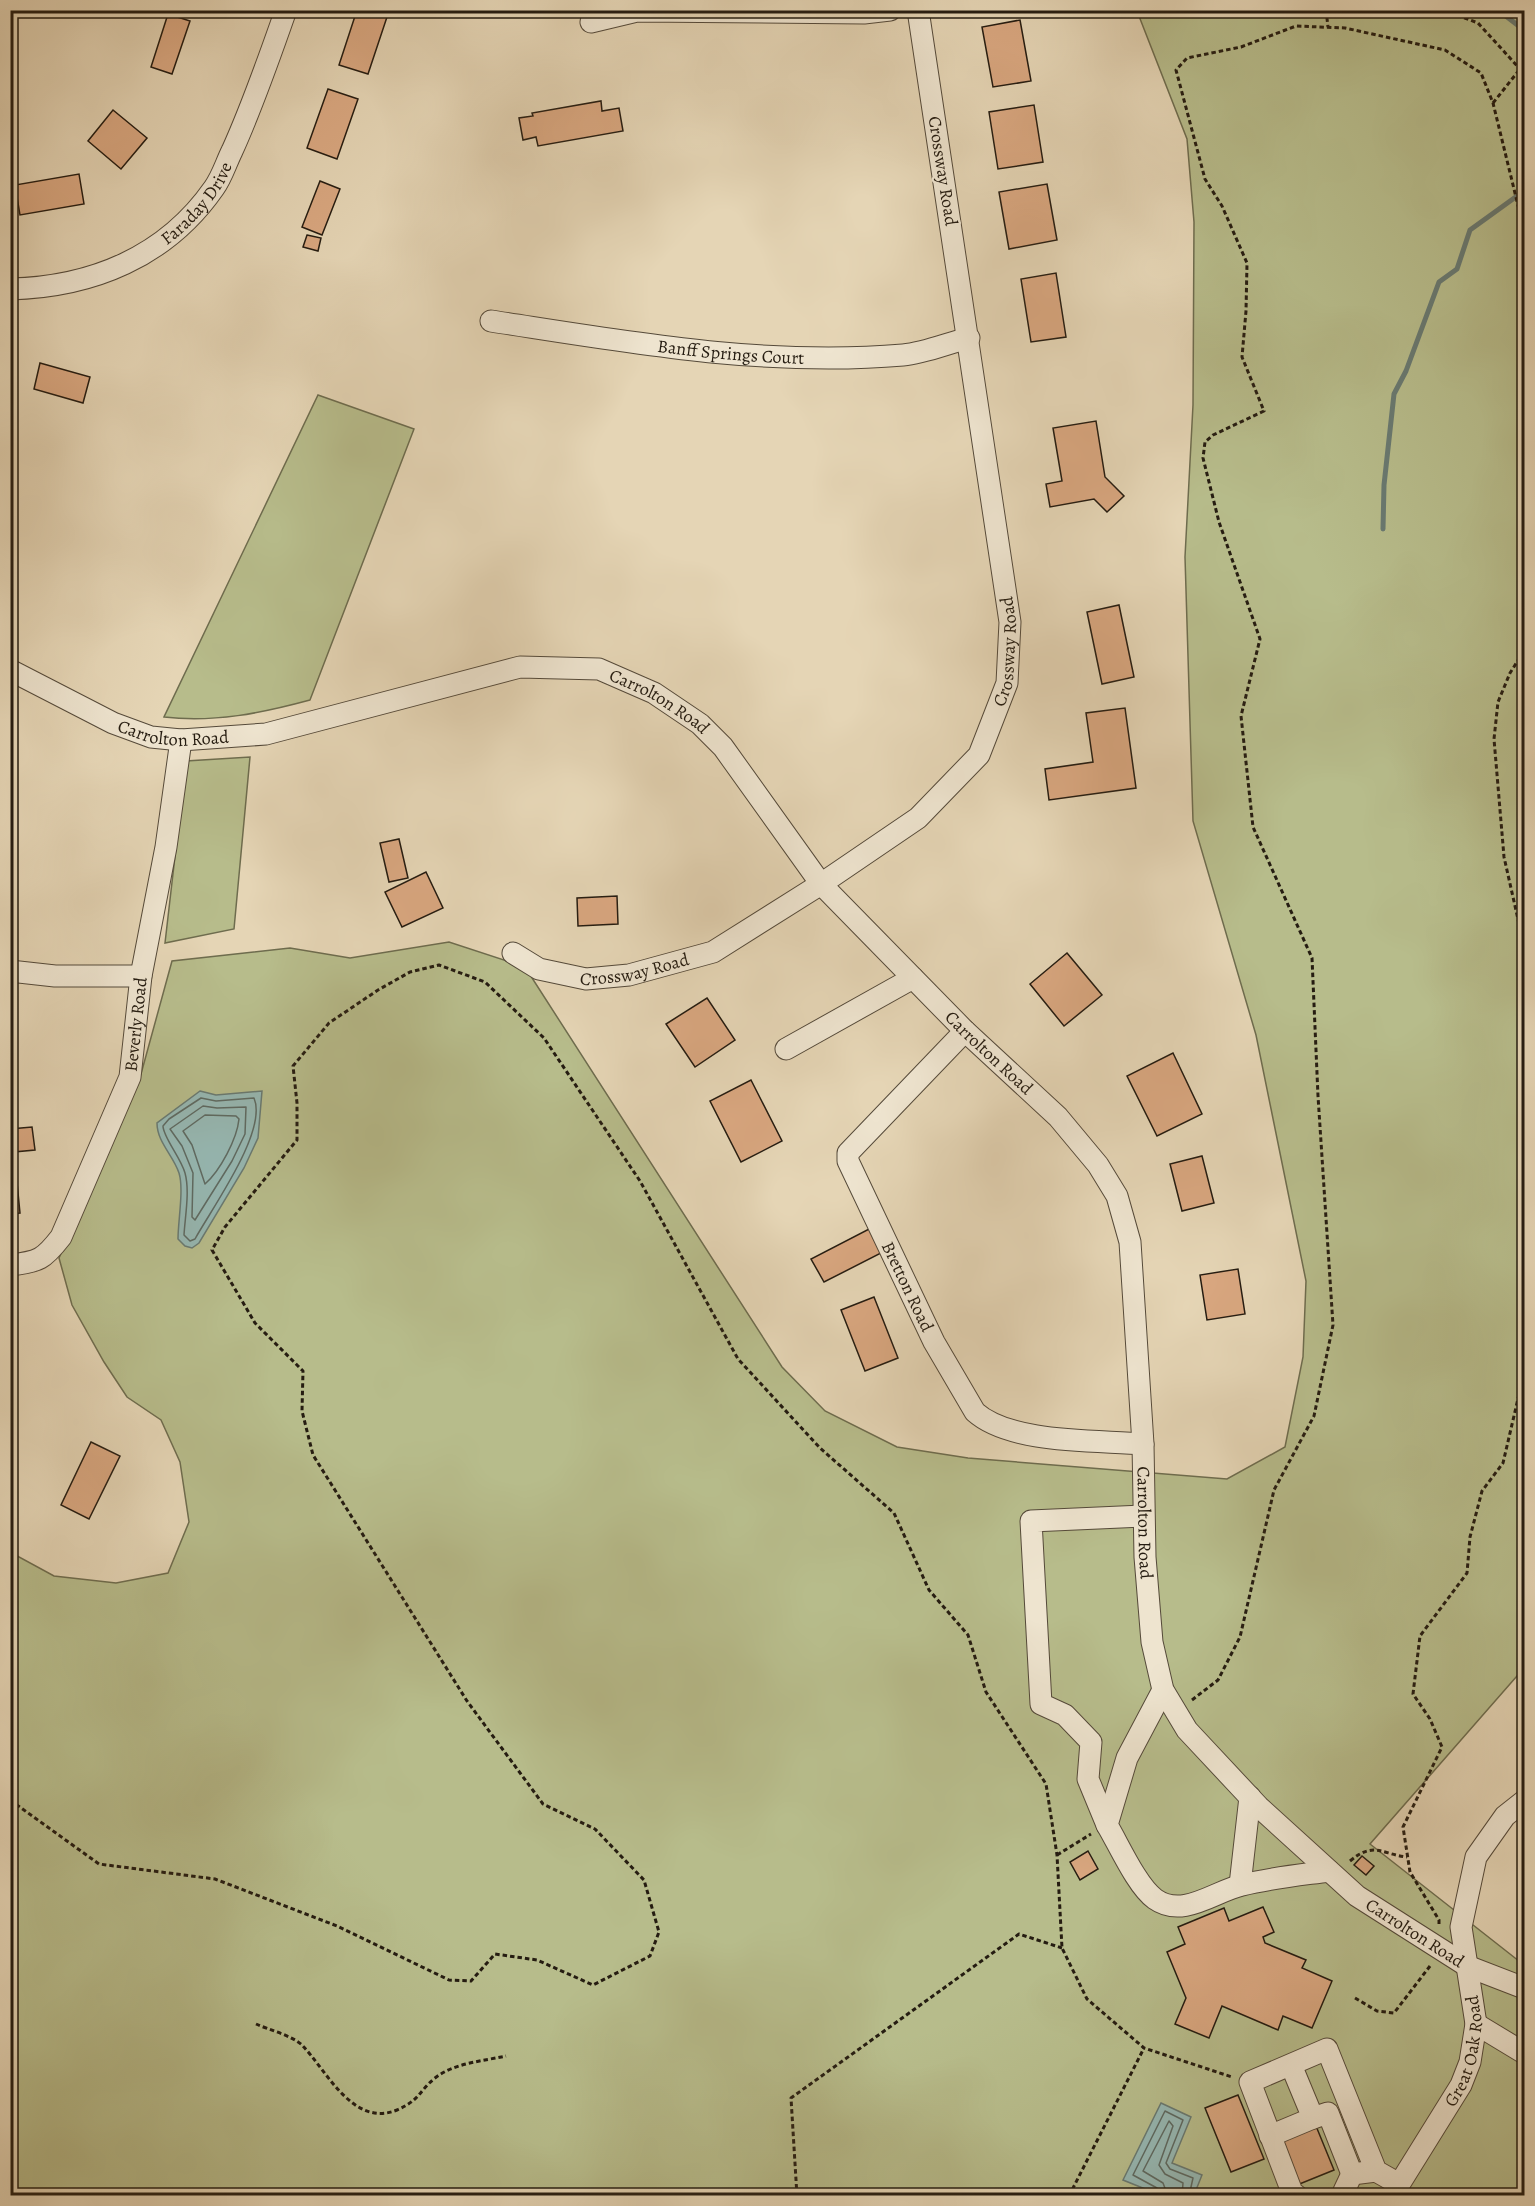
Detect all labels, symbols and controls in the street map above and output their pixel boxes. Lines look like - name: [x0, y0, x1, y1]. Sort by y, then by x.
- street label: Crossway Road: [922, 115, 964, 228]
- street label: Faraday Drive: [156, 158, 238, 250]
- street label: Banff Springs Court: [656, 334, 805, 370]
- street label: Crossway Road: [987, 595, 1022, 710]
- street label: Carrolton Road: [605, 663, 715, 739]
- street label: Carrolton Road: [114, 714, 230, 752]
- street label: Crossway Road: [578, 947, 692, 992]
- street label: Beverly Road: [119, 976, 153, 1073]
- street label: Carrolton Road: [940, 1006, 1038, 1100]
- street label: Bretton Road: [876, 1237, 939, 1336]
- street label: Carrolton Road: [1131, 1466, 1159, 1580]
- street label: Carrolton Road: [1361, 1893, 1469, 1973]
- street label: Great Oak Road: [1438, 1993, 1488, 2111]

